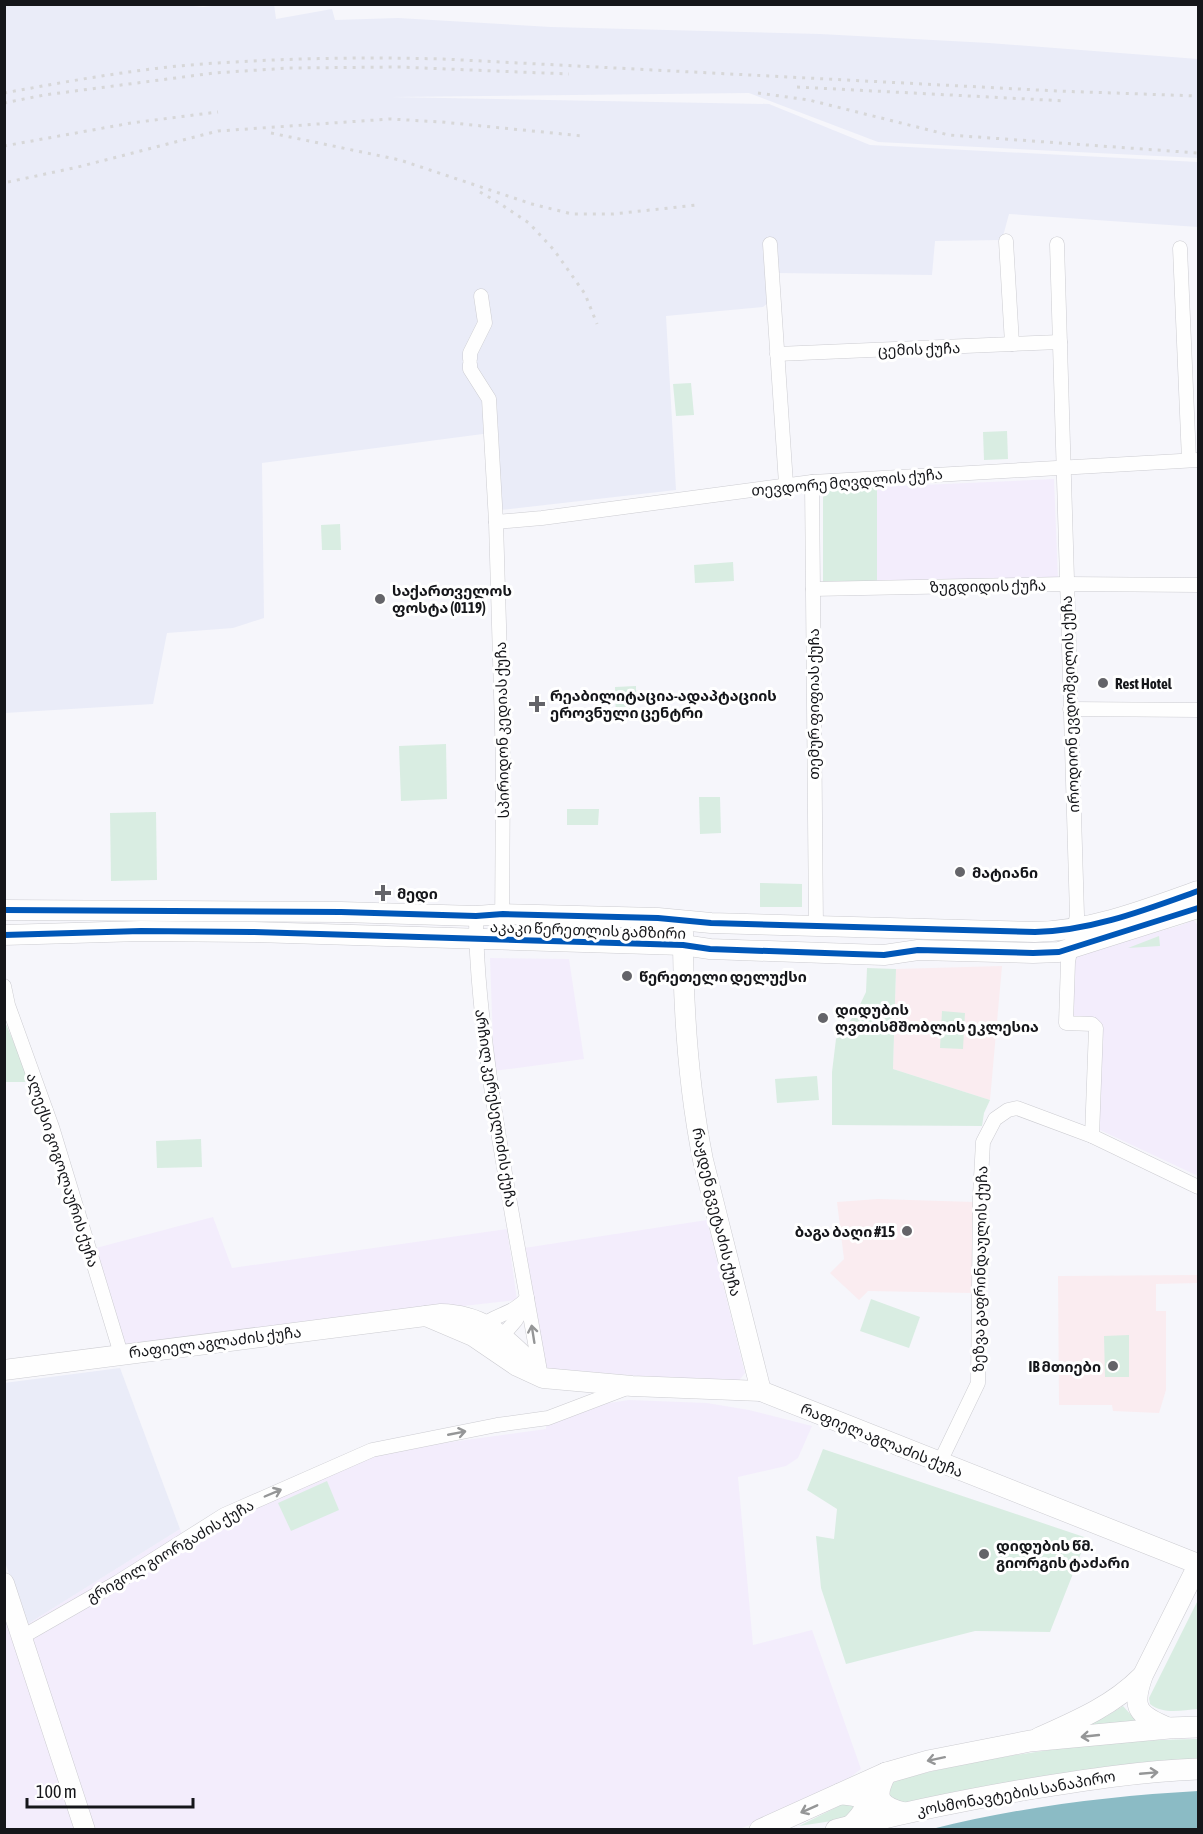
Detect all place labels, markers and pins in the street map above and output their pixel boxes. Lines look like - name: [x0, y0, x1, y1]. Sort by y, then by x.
- place label: საქართველოს ფოსტა (0119): [392, 582, 512, 617]
- marker: საქართველოს ფოსტა (0119): [373, 592, 387, 606]
- place label: Rest Hotel: [1115, 675, 1173, 692]
- marker: Rest Hotel: [1096, 676, 1110, 690]
- place label: რეაბილიტაცია-ადაპტაციის ეროვნული ცენტრი: [550, 687, 777, 722]
- marker: რეაბილიტაცია-ადაპტაციის ეროვნული ცენტრი: [528, 695, 546, 713]
- place label: მატიანი: [972, 864, 1038, 882]
- marker: მატიანი: [953, 865, 967, 879]
- marker: მედი: [374, 884, 392, 902]
- place label: მედი: [397, 885, 438, 903]
- place label: წერეთელი დელუქსი: [639, 968, 807, 986]
- marker: წერეთელი დელუქსი: [620, 969, 634, 983]
- place label: დიდუბის ღვთისმშობლის ეკლესია: [835, 1001, 1039, 1036]
- marker: დიდუბის ღვთისმშობლის ეკლესია: [816, 1011, 830, 1025]
- place label: ბაგა ბაღი #15: [795, 1223, 895, 1241]
- marker: ბაგა ბაღი #15: [900, 1224, 914, 1238]
- place label: IB მთიები: [1029, 1358, 1101, 1376]
- marker: IB მთიები: [1106, 1359, 1120, 1373]
- place label: დიდუბის წმ. გიორგის ტაძარი: [996, 1537, 1130, 1572]
- marker: დიდუბის წმ. გიორგის ტაძარი: [977, 1547, 991, 1561]

